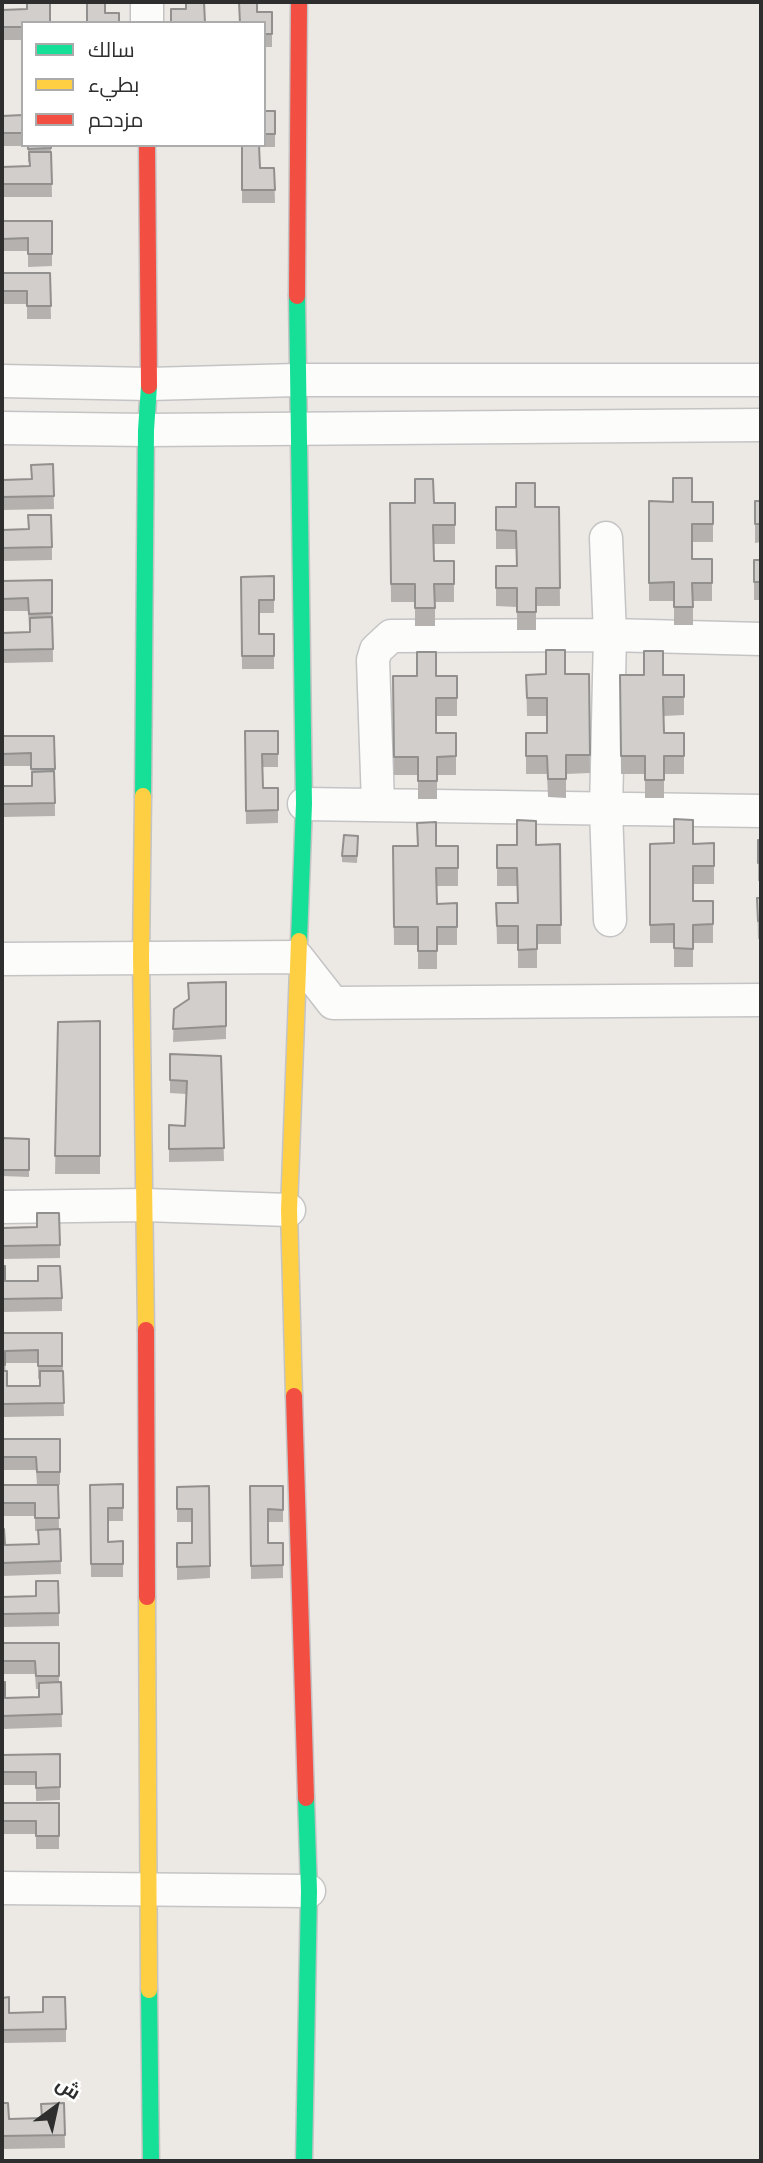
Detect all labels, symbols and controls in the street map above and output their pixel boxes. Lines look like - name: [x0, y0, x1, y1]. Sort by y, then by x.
- legend: [21, 21, 266, 147]
- text: سالك: [88, 38, 135, 65]
- text: بطيء: [88, 73, 139, 100]
- text: مزدحم: [88, 108, 143, 135]
- north arrow: [21, 2072, 91, 2142]
- text: ش: [51, 2073, 84, 2106]

